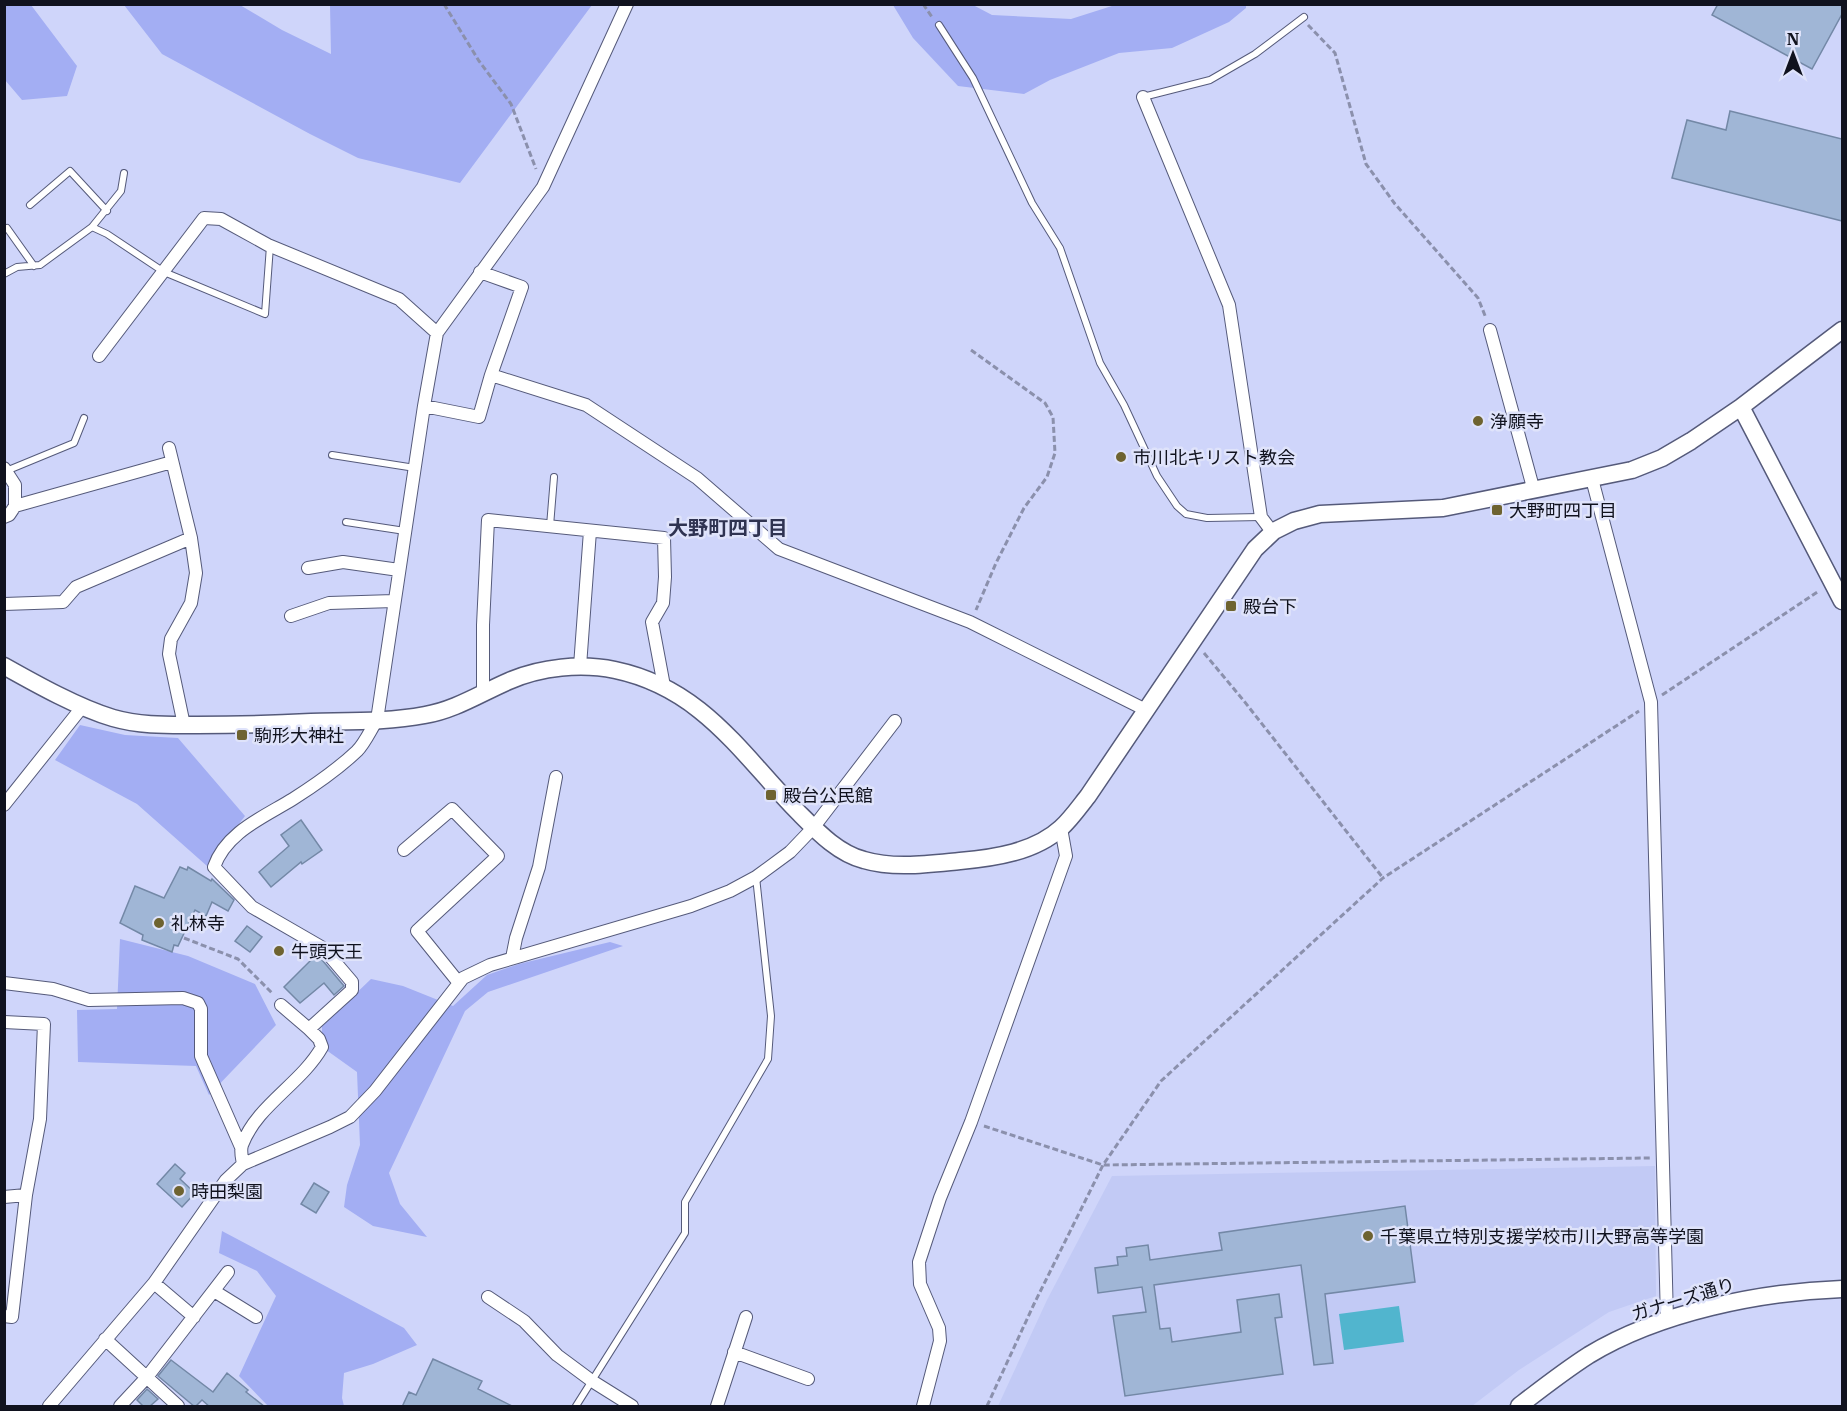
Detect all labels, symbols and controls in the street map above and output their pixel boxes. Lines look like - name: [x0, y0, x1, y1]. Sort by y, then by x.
- north arrow: [1763, 24, 1823, 84]
- text: N: [1787, 29, 1799, 49]
- place label: 浄願寺: [1490, 410, 1544, 433]
- marker: 浄願寺: [1471, 414, 1485, 428]
- place label: 市川北キリスト教会: [1133, 446, 1295, 469]
- marker: 市川北キリスト教会: [1114, 450, 1128, 464]
- place label: 大野町四丁目: [1509, 499, 1617, 522]
- marker: 大野町四丁目: [1490, 503, 1504, 517]
- district label: 大野町四丁目: [668, 514, 788, 541]
- place label: 殿台下: [1243, 595, 1297, 618]
- marker: 殿台下: [1224, 599, 1238, 613]
- place label: 駒形大神社: [254, 724, 344, 747]
- marker: 駒形大神社: [235, 728, 249, 742]
- place label: 殿台公民館: [783, 784, 873, 807]
- marker: 殿台公民館: [764, 788, 778, 802]
- place label: 礼林寺: [171, 912, 225, 935]
- marker: 礼林寺: [152, 916, 166, 930]
- place label: 牛頭天王: [291, 940, 363, 963]
- marker: 牛頭天王: [272, 944, 286, 958]
- place label: 時田梨園: [191, 1180, 263, 1203]
- marker: 時田梨園: [172, 1184, 186, 1198]
- place label: 千葉県立特別支援学校市川大野高等学園: [1380, 1225, 1704, 1248]
- marker: 千葉県立特別支援学校市川大野高等学園: [1361, 1229, 1375, 1243]
- street label: ガナーズ通り: [1628, 1272, 1738, 1326]

